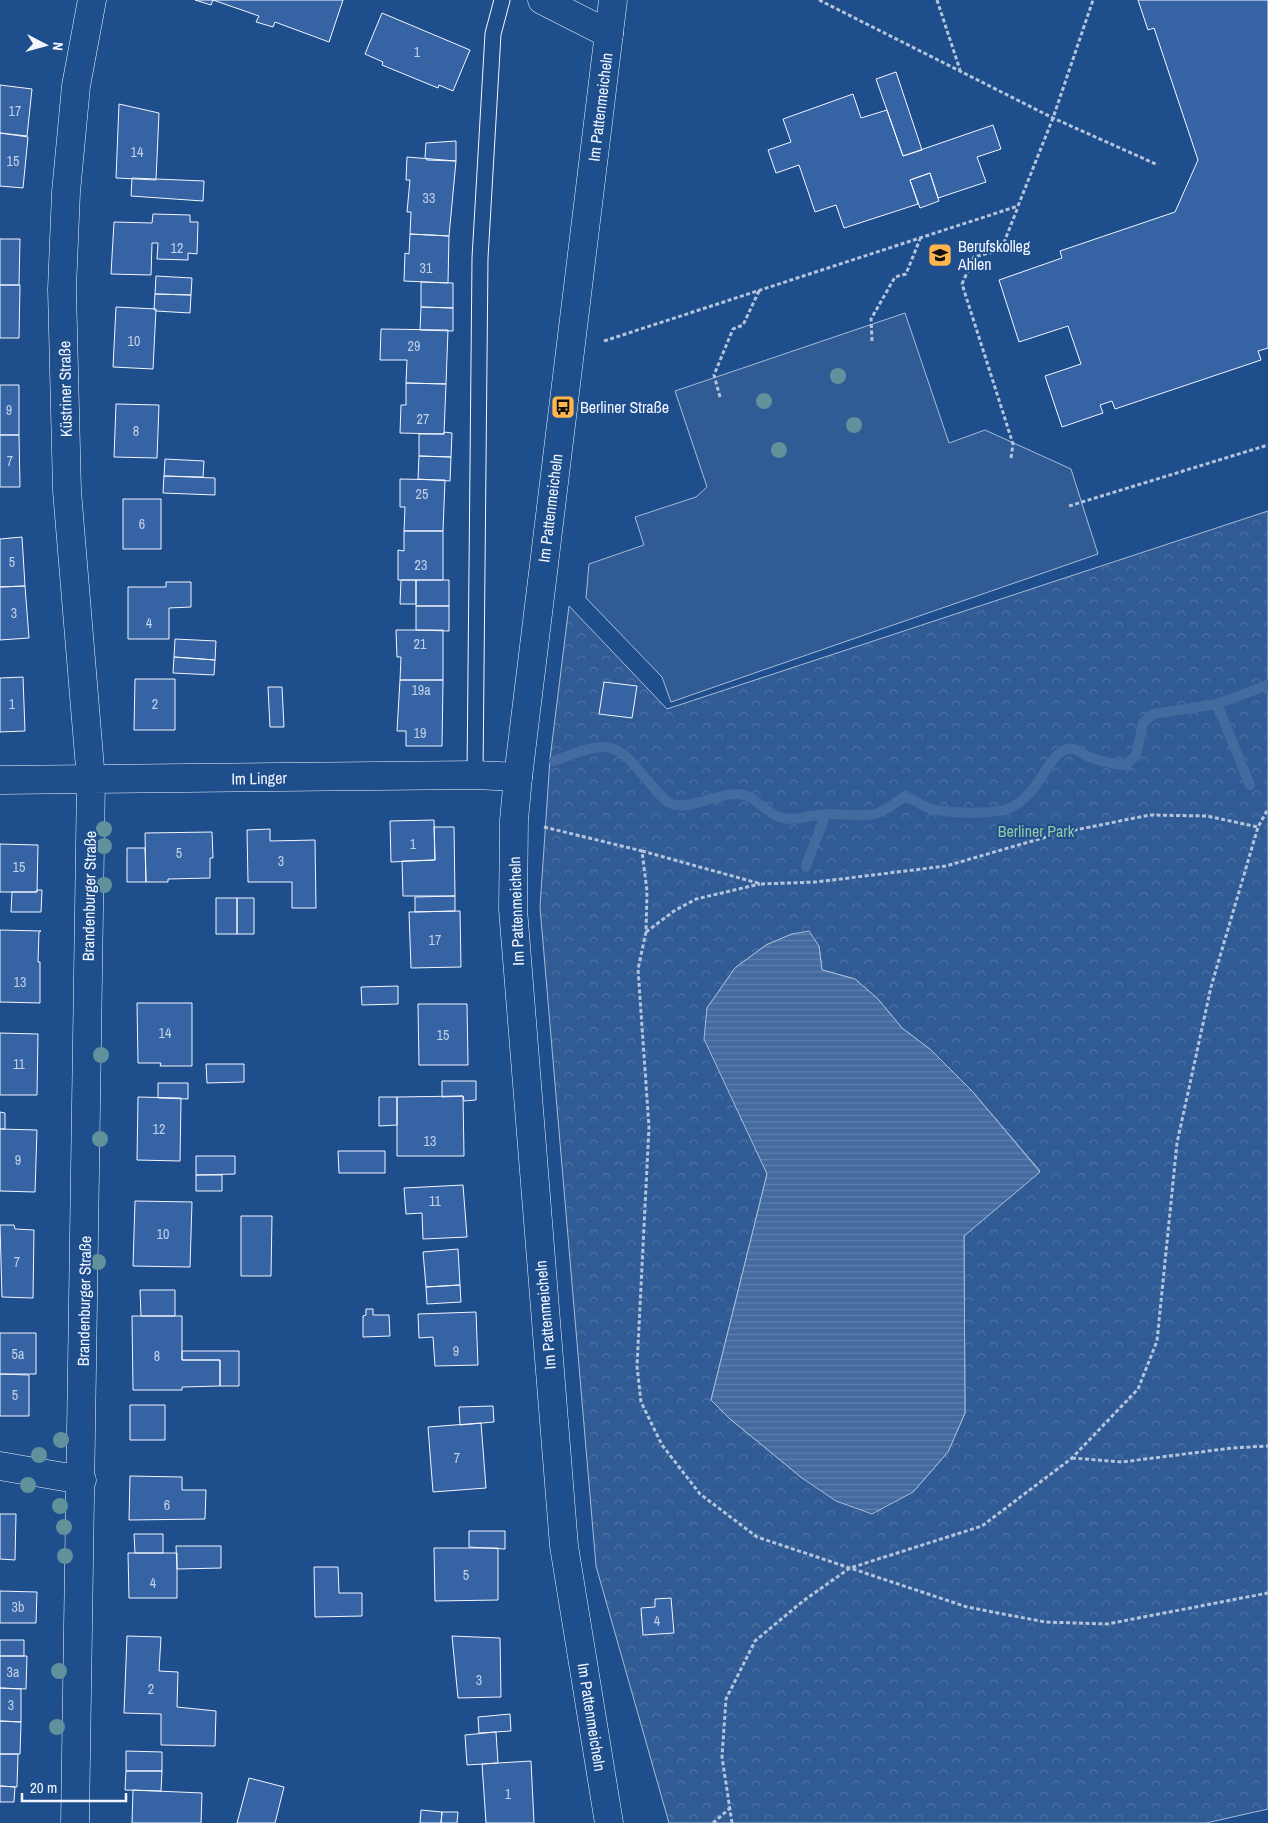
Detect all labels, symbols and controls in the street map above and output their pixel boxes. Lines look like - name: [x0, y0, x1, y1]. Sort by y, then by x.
- north arrow: [20, 20, 70, 70]
- text: N: [49, 41, 67, 51]
- house number: 1: [414, 43, 421, 61]
- street label: Im Pattenmeicheln: [582, 51, 618, 163]
- house number: 17: [9, 102, 21, 120]
- house number: 14: [131, 143, 144, 161]
- house number: 15: [7, 152, 19, 170]
- house number: 33: [423, 189, 435, 207]
- place label: Berufskolleg Ahlen: [957, 235, 1031, 275]
- house number: 12: [171, 239, 183, 257]
- school or university icon: Berufskolleg Ahlen: [927, 242, 953, 268]
- house number: 31: [420, 259, 433, 277]
- house number: 10: [128, 332, 140, 350]
- house number: 29: [408, 337, 420, 355]
- street label: Küstriner Straße: [53, 341, 77, 437]
- bus stop icon: Berliner Straße: [550, 394, 576, 420]
- place label: Berliner Straße: [580, 396, 669, 418]
- house number: 9: [6, 401, 12, 419]
- house number: 27: [417, 410, 429, 428]
- house number: 8: [133, 422, 139, 440]
- house number: 7: [7, 452, 13, 470]
- street label: Im Pattenmeicheln: [532, 452, 568, 564]
- house number: 25: [416, 485, 428, 503]
- house number: 6: [139, 515, 145, 533]
- house number: 5: [9, 553, 15, 571]
- house number: 23: [415, 556, 427, 574]
- house number: 3: [11, 604, 17, 622]
- house number: 4: [146, 614, 153, 632]
- house number: 21: [414, 635, 427, 653]
- house number: 19a: [411, 681, 431, 699]
- house number: 1: [9, 695, 16, 713]
- house number: 2: [152, 695, 158, 713]
- house number: 19: [414, 724, 426, 742]
- street label: Im Linger: [231, 767, 288, 789]
- park label: Berliner Park: [998, 820, 1075, 842]
- street label: Brandenburger Straße: [77, 831, 101, 961]
- house number: 1: [410, 835, 417, 853]
- house number: 5: [176, 844, 182, 862]
- house number: 3: [278, 852, 284, 870]
- street label: Im Pattenmeicheln: [503, 856, 529, 966]
- house number: 15: [13, 858, 25, 876]
- house number: 17: [429, 931, 441, 949]
- house number: 13: [14, 973, 26, 991]
- house number: 14: [159, 1024, 172, 1042]
- house number: 15: [437, 1026, 449, 1044]
- house number: 11: [13, 1055, 26, 1073]
- house number: 12: [153, 1120, 165, 1138]
- house number: 13: [424, 1132, 436, 1150]
- house number: 9: [15, 1151, 21, 1169]
- house number: 11: [429, 1192, 442, 1210]
- house number: 10: [157, 1225, 169, 1243]
- street label: Brandenburger Straße: [72, 1236, 96, 1366]
- house number: 7: [14, 1253, 20, 1271]
- street label: Im Pattenmeicheln: [529, 1260, 561, 1370]
- house number: 9: [453, 1342, 459, 1360]
- house number: 5a: [12, 1345, 25, 1363]
- house number: 8: [154, 1347, 160, 1365]
- house number: 5: [12, 1386, 18, 1404]
- house number: 7: [454, 1449, 460, 1467]
- house number: 6: [164, 1496, 170, 1514]
- house number: 5: [463, 1566, 469, 1584]
- house number: 4: [150, 1574, 157, 1592]
- house number: 3b: [12, 1598, 24, 1616]
- house number: 4: [654, 1612, 661, 1630]
- street label: Im Pattenmeicheln: [573, 1661, 611, 1773]
- house number: 3a: [7, 1663, 20, 1681]
- house number: 3: [476, 1671, 482, 1689]
- house number: 2: [148, 1680, 154, 1698]
- house number: 3: [8, 1696, 14, 1714]
- scale bar: [22, 1770, 126, 1802]
- text: 20 m: [30, 1777, 57, 1798]
- house number: 1: [505, 1785, 512, 1803]

